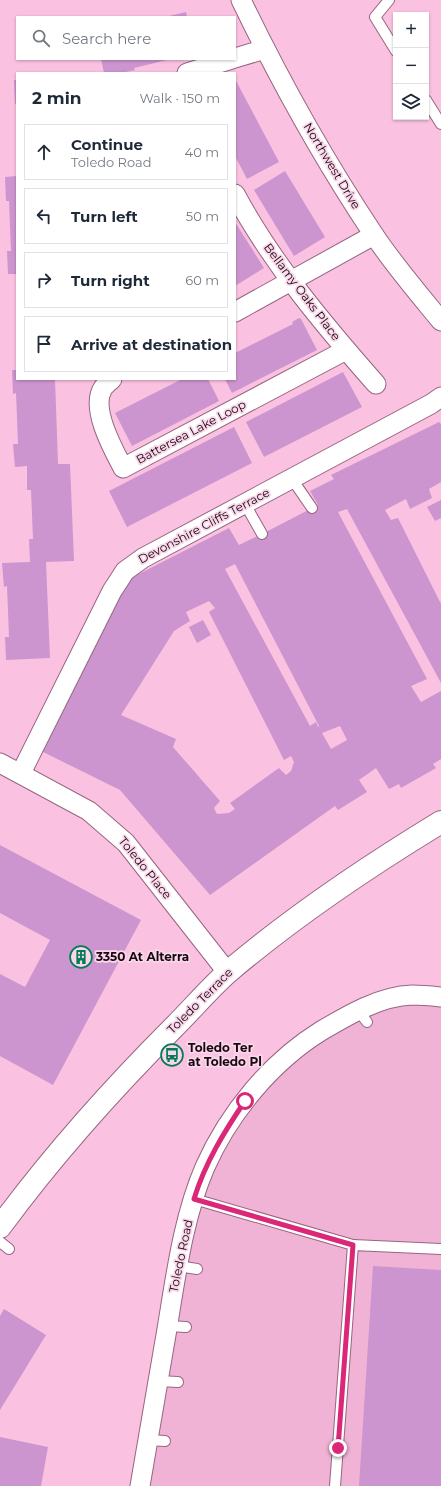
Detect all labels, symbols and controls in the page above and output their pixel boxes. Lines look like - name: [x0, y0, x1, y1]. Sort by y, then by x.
- map controls: [393, 12, 429, 120]
- button: +: [393, 12, 429, 48]
- search box: [16, 16, 236, 60]
- icon: search: [30, 27, 52, 49]
- text: Search here: [62, 29, 151, 48]
- button: −: [393, 48, 429, 84]
- button: layers: [393, 84, 429, 120]
- text: 2 min: [32, 88, 82, 108]
- text: Walk · 150 m: [139, 90, 220, 106]
- street label: Northwest Drive: [301, 120, 364, 212]
- text: Continue: [71, 135, 143, 154]
- icon: ahead: [33, 141, 55, 163]
- text: 40 m: [185, 144, 219, 160]
- text: Toledo Road: [71, 154, 152, 170]
- icon: left: [33, 205, 55, 227]
- text: Turn left: [71, 207, 138, 226]
- text: 50 m: [186, 208, 219, 224]
- street label: Bellamy Oaks Place: [261, 240, 344, 343]
- icon: right: [33, 269, 55, 291]
- text: Turn right: [71, 271, 150, 290]
- text: 60 m: [185, 272, 219, 288]
- icon: arrive: [33, 333, 55, 355]
- text: Arrive at destination: [71, 335, 232, 354]
- street label: Battersea Lake Loop: [133, 396, 248, 467]
- street label: Devonshire Cliffs Terrace: [135, 484, 272, 567]
- street label: Toledo Place: [116, 833, 175, 902]
- building icon: 3350 At Alterra: [68, 944, 94, 970]
- place label: 3350 At Alterra: [95, 949, 189, 964]
- street label: Toledo Terrace: [164, 965, 236, 1037]
- place label: Toledo Ter at Toledo Pl: [188, 1040, 262, 1069]
- bus stop icon: Toledo Ter at Toledo Pl: [159, 1042, 185, 1068]
- route start: [236, 1092, 254, 1110]
- street label: Toledo Road: [165, 1218, 196, 1294]
- route end: [329, 1439, 347, 1457]

